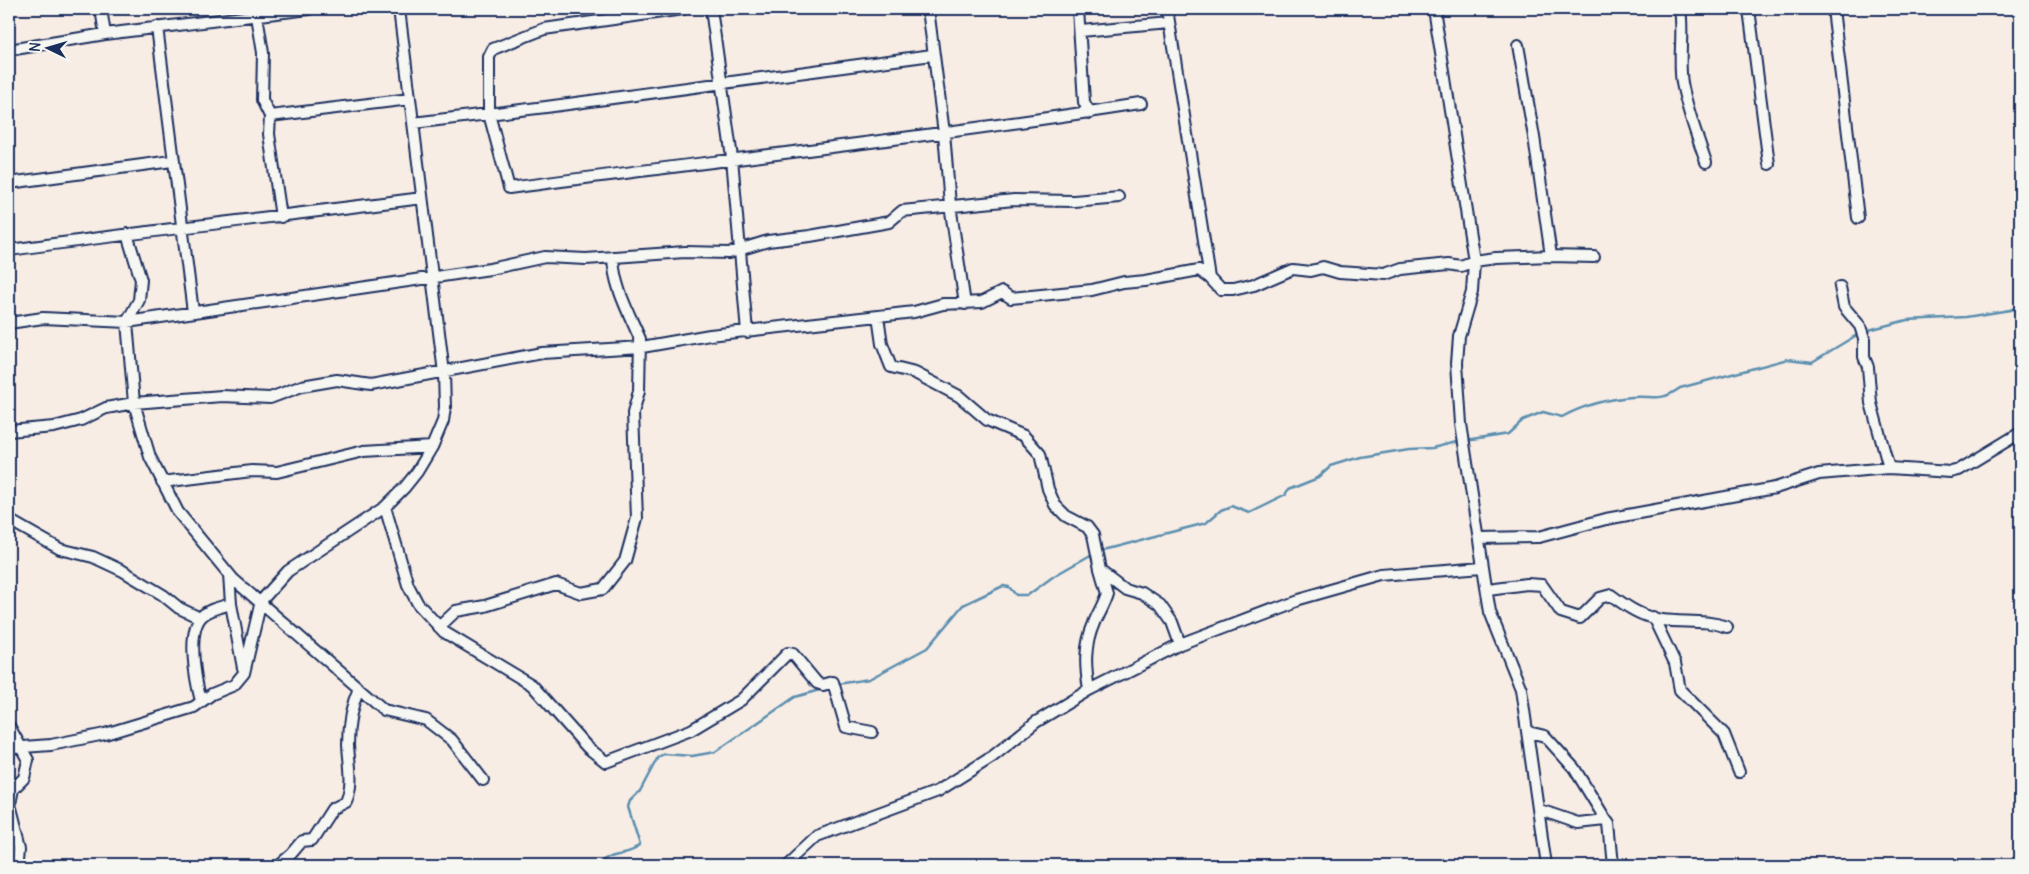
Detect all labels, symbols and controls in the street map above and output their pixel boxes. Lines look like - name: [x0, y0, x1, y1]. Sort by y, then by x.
- north arrow: [22, 22, 72, 72]
- text: N: [26, 41, 44, 52]

